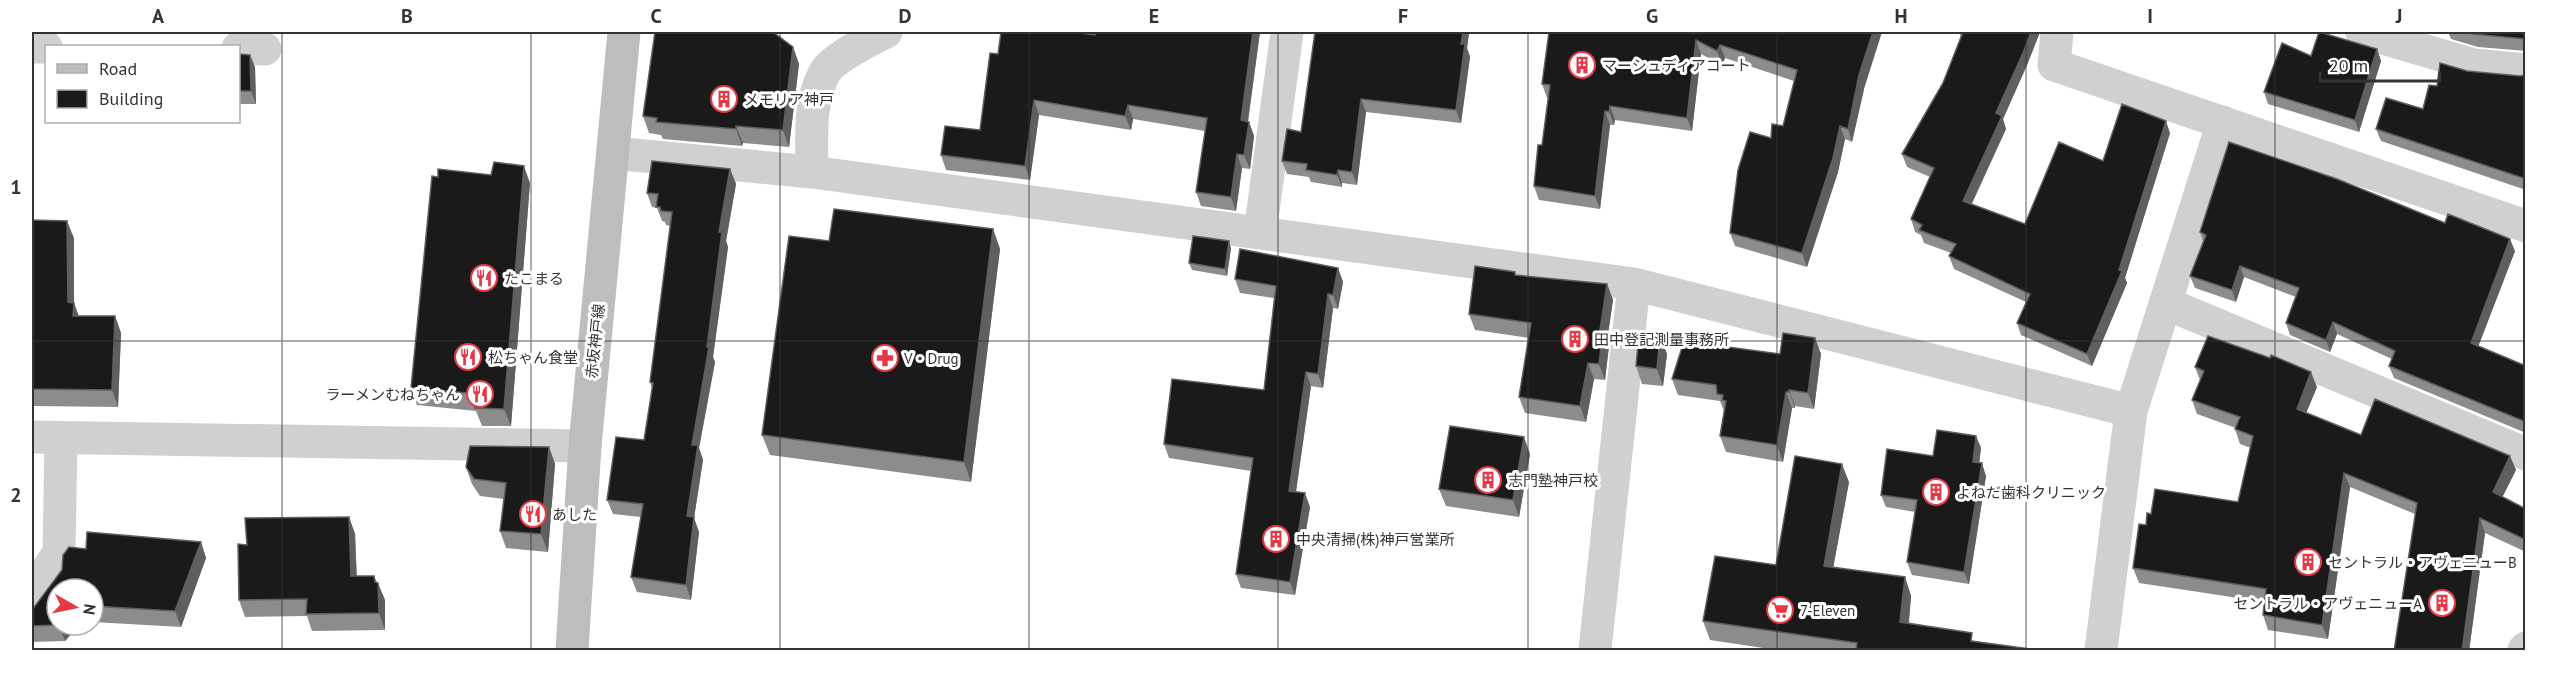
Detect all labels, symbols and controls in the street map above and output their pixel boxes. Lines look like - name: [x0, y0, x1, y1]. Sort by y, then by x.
- text: A: [152, 3, 165, 29]
- text: B: [401, 3, 413, 29]
- text: C: [650, 3, 662, 29]
- text: D: [899, 3, 912, 29]
- text: E: [1149, 3, 1159, 29]
- text: F: [1398, 3, 1408, 29]
- text: G: [1646, 3, 1658, 29]
- text: H: [1894, 3, 1908, 29]
- text: I: [2147, 3, 2153, 29]
- text: J: [2395, 3, 2402, 29]
- legend: [45, 45, 240, 123]
- scale bar: [2320, 45, 2440, 83]
- building icon: マーシュディアコート: [1567, 50, 1597, 80]
- text: 20 m: [2329, 54, 2368, 77]
- place label: マーシュディアコート: [1602, 56, 1751, 75]
- text: Road: [99, 57, 137, 80]
- building icon: メモリア神戸: [709, 84, 739, 114]
- text: Building: [99, 87, 163, 110]
- place label: メモリア神戸: [744, 90, 834, 109]
- text: 1: [10, 174, 22, 200]
- restaurant icon: たこまる: [469, 263, 499, 293]
- place label: たこまる: [504, 269, 564, 288]
- street label: 赤坂神戸線: [582, 303, 608, 379]
- building icon: 田中登記測量事務所: [1560, 324, 1590, 354]
- place label: 田中登記測量事務所: [1594, 330, 1729, 349]
- restaurant icon: 松ちゃん食堂: [453, 342, 483, 372]
- pharmacy icon: V・Drug: [870, 343, 900, 373]
- place label: 松ちゃん食堂: [488, 348, 578, 367]
- place label: V・Drug: [903, 349, 959, 368]
- restaurant icon: ラーメンむねちゃん: [465, 379, 495, 409]
- place label: ラーメンむねちゃん: [326, 385, 460, 404]
- building icon: 志門塾神戸校: [1473, 465, 1503, 495]
- place label: 志門塾神戸校: [1508, 471, 1598, 490]
- building icon: よねだ歯科クリニック: [1921, 477, 1951, 507]
- text: 2: [10, 482, 22, 508]
- place label: よねだ歯科クリニック: [1956, 483, 2106, 502]
- restaurant icon: あした: [518, 499, 548, 529]
- place label: あした: [552, 505, 597, 524]
- building icon: 中央清掃(株)神戸営業所: [1261, 524, 1291, 554]
- place label: 中央清掃(株)神戸営業所: [1296, 530, 1454, 549]
- building icon: セントラル・アヴェニューB: [2293, 547, 2323, 577]
- place label: セントラル・アヴェニューB: [2328, 553, 2517, 572]
- north arrow: [45, 577, 105, 637]
- building icon: セントラル・アヴェニューA: [2427, 588, 2457, 618]
- place label: セントラル・アヴェニューA: [2233, 594, 2422, 613]
- supermarket icon: 7-Eleven: [1765, 595, 1795, 625]
- place label: 7-Eleven: [1800, 601, 1855, 620]
- text: N: [79, 603, 101, 616]

